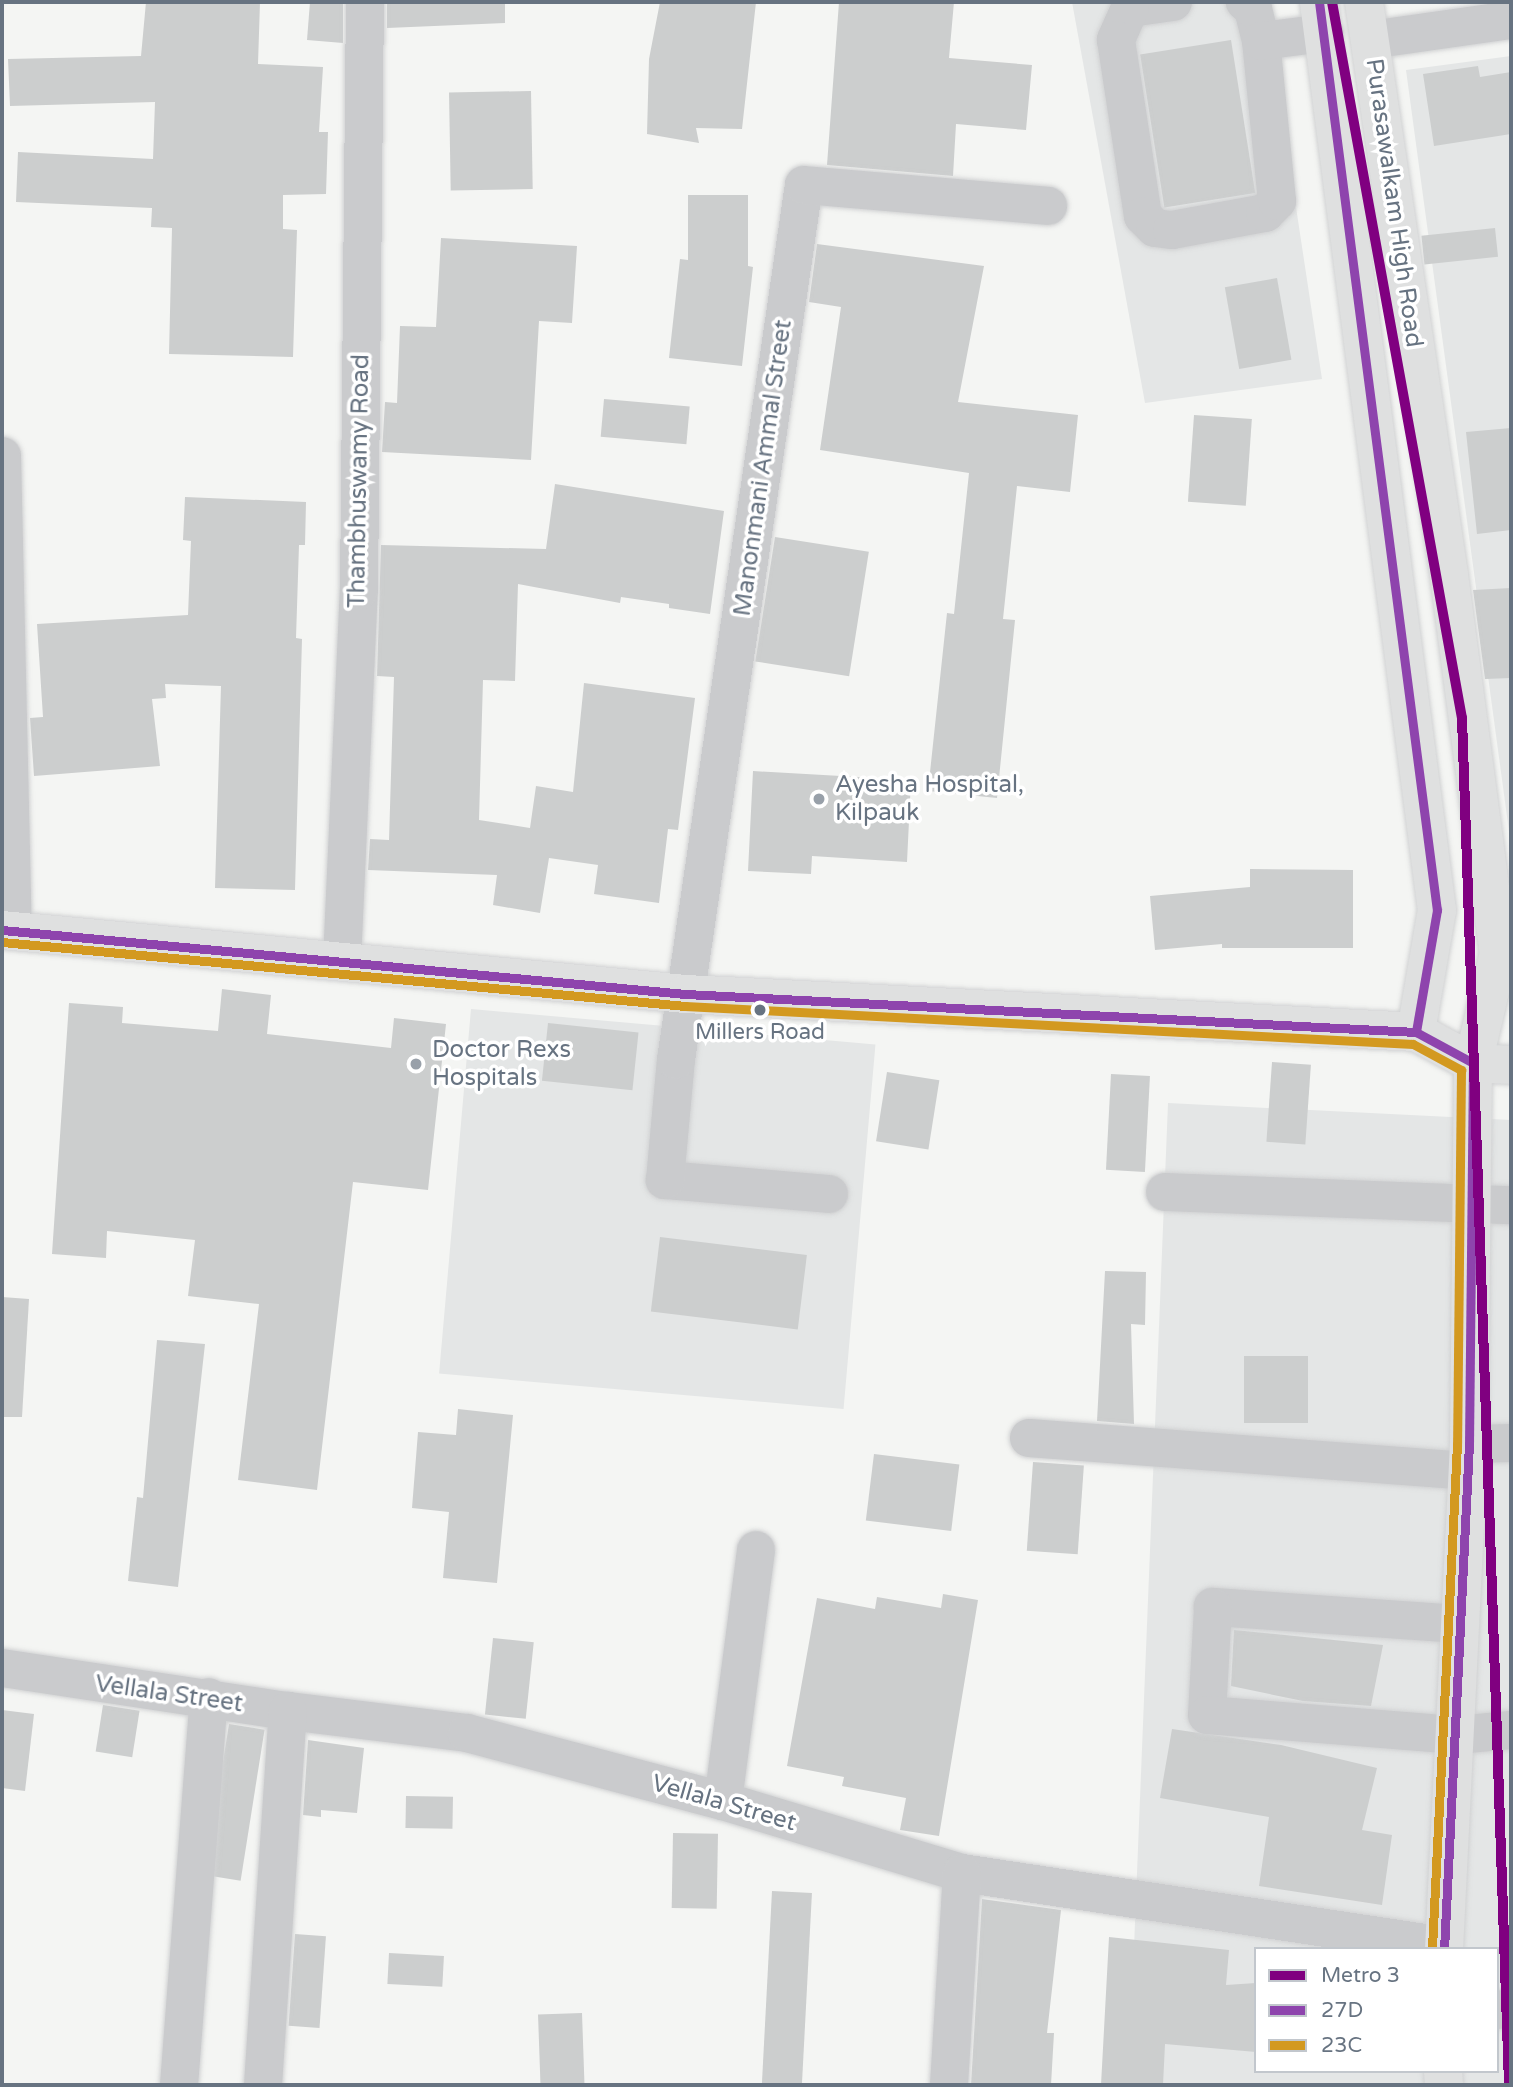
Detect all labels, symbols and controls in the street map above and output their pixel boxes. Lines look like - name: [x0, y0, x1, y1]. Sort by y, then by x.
- street label: Purasawalkam High Road: [1359, 57, 1429, 349]
- street label: Manonmani Ammal Street: [728, 318, 798, 618]
- street label: Thambhuswamy Road: [342, 354, 376, 608]
- place label: Ayesha Hospital, Kilpauk: [835, 771, 1024, 827]
- marker: Ayesha Hospital, Kilpauk: [809, 789, 829, 809]
- marker: Millers Road: [753, 1003, 767, 1017]
- place label: Millers Road: [695, 1020, 825, 1046]
- place label: Doctor Rexs Hospitals: [432, 1036, 571, 1092]
- marker: Doctor Rexs Hospitals: [406, 1054, 426, 1074]
- street label: Vellala Street: [93, 1669, 245, 1719]
- street label: Vellala Street: [649, 1769, 799, 1837]
- legend: [1254, 1947, 1499, 2073]
- text: Metro 3: [1321, 1963, 1400, 1988]
- text: 27D: [1321, 1998, 1363, 2023]
- text: 23C: [1321, 2033, 1362, 2058]

